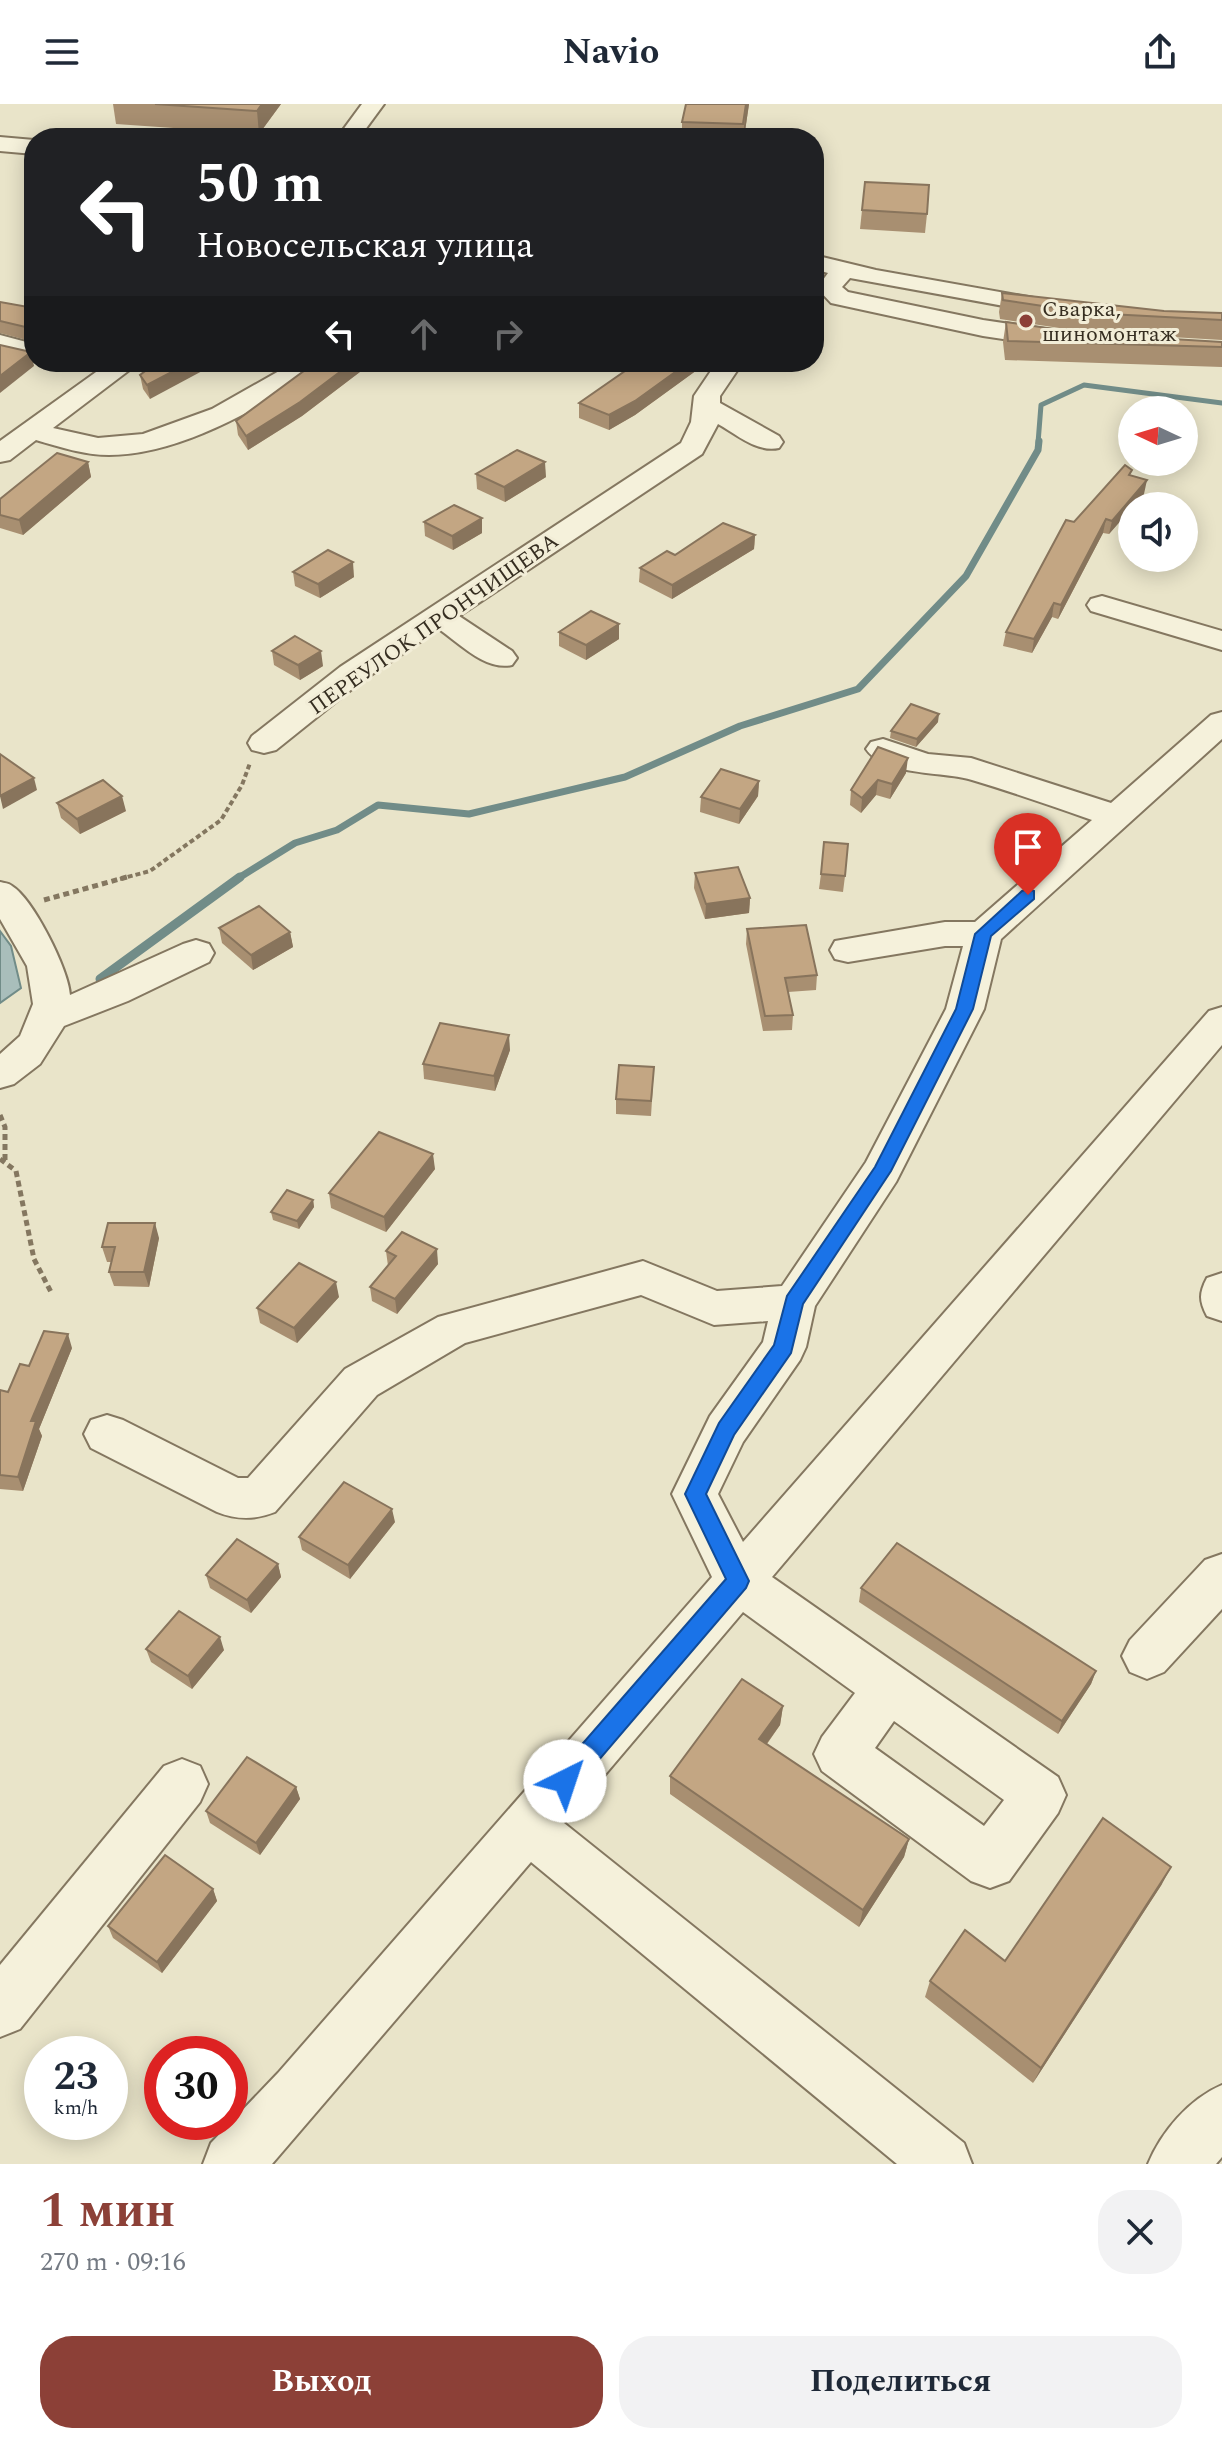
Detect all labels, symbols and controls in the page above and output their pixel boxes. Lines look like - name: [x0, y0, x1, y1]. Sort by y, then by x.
- text: Navio: [563, 25, 659, 80]
- icon: menu: [40, 30, 84, 74]
- icon: share: [1138, 30, 1182, 74]
- text: 50 m: [196, 142, 323, 227]
- icon: left: [64, 160, 168, 264]
- text: Новосельская улица: [196, 219, 534, 274]
- place label: Сварка, шиномонтаж: [1042, 293, 1177, 351]
- icon: left: [318, 312, 362, 356]
- icon: ahead: [402, 312, 446, 356]
- icon: right: [486, 312, 530, 356]
- marker: Сварка, шиномонтаж: [1017, 312, 1035, 330]
- north arrow: [1118, 396, 1198, 476]
- map controls: [1118, 396, 1198, 572]
- button: sound: [1118, 492, 1198, 572]
- street label: ПЕРЕУЛОК ПРОНЧИЩЕВА: [302, 525, 566, 723]
- pin: [994, 813, 1062, 895]
- icon: arrive: [1006, 825, 1050, 869]
- position arrow: [523, 1739, 607, 1823]
- speed limit sign: 30: [144, 2036, 248, 2140]
- text: 23: [54, 2047, 98, 2108]
- text: km/h: [54, 2093, 99, 2123]
- text: 1 мин: [40, 2175, 175, 2248]
- button: close: [1098, 2190, 1182, 2274]
- text: 270 m · 09:16: [40, 2242, 186, 2282]
- button: Выход: [40, 2336, 603, 2428]
- button: Поделиться: [619, 2336, 1182, 2428]

